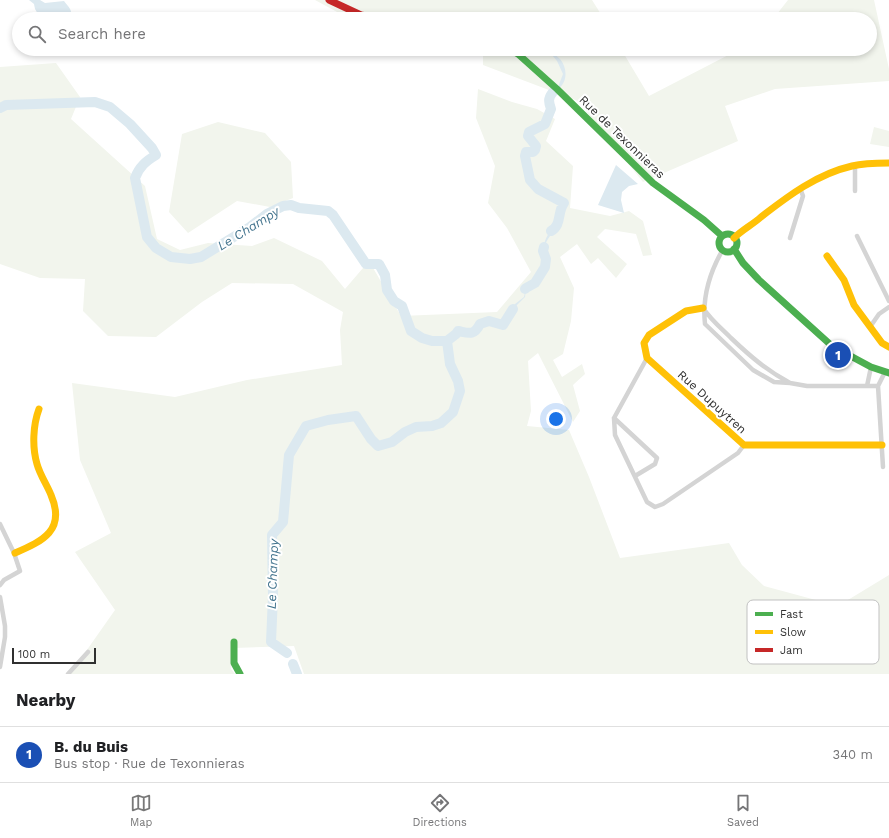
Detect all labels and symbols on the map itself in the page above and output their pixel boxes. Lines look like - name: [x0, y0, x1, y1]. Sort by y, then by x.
- street label: Rue de Texonnieras: [576, 93, 668, 181]
- water label: Le Champy: [215, 203, 283, 253]
- pin: 1: [825, 340, 851, 370]
- street label: Rue Dupuytren: [675, 368, 749, 436]
- your location: [546, 409, 566, 429]
- water label: Le Champy: [264, 537, 281, 609]
- legend: [747, 600, 879, 664]
- text: Fast: [780, 608, 803, 621]
- text: Slow: [780, 626, 806, 639]
- text: Jam: [780, 644, 803, 657]
- scale bar: [12, 646, 96, 665]

